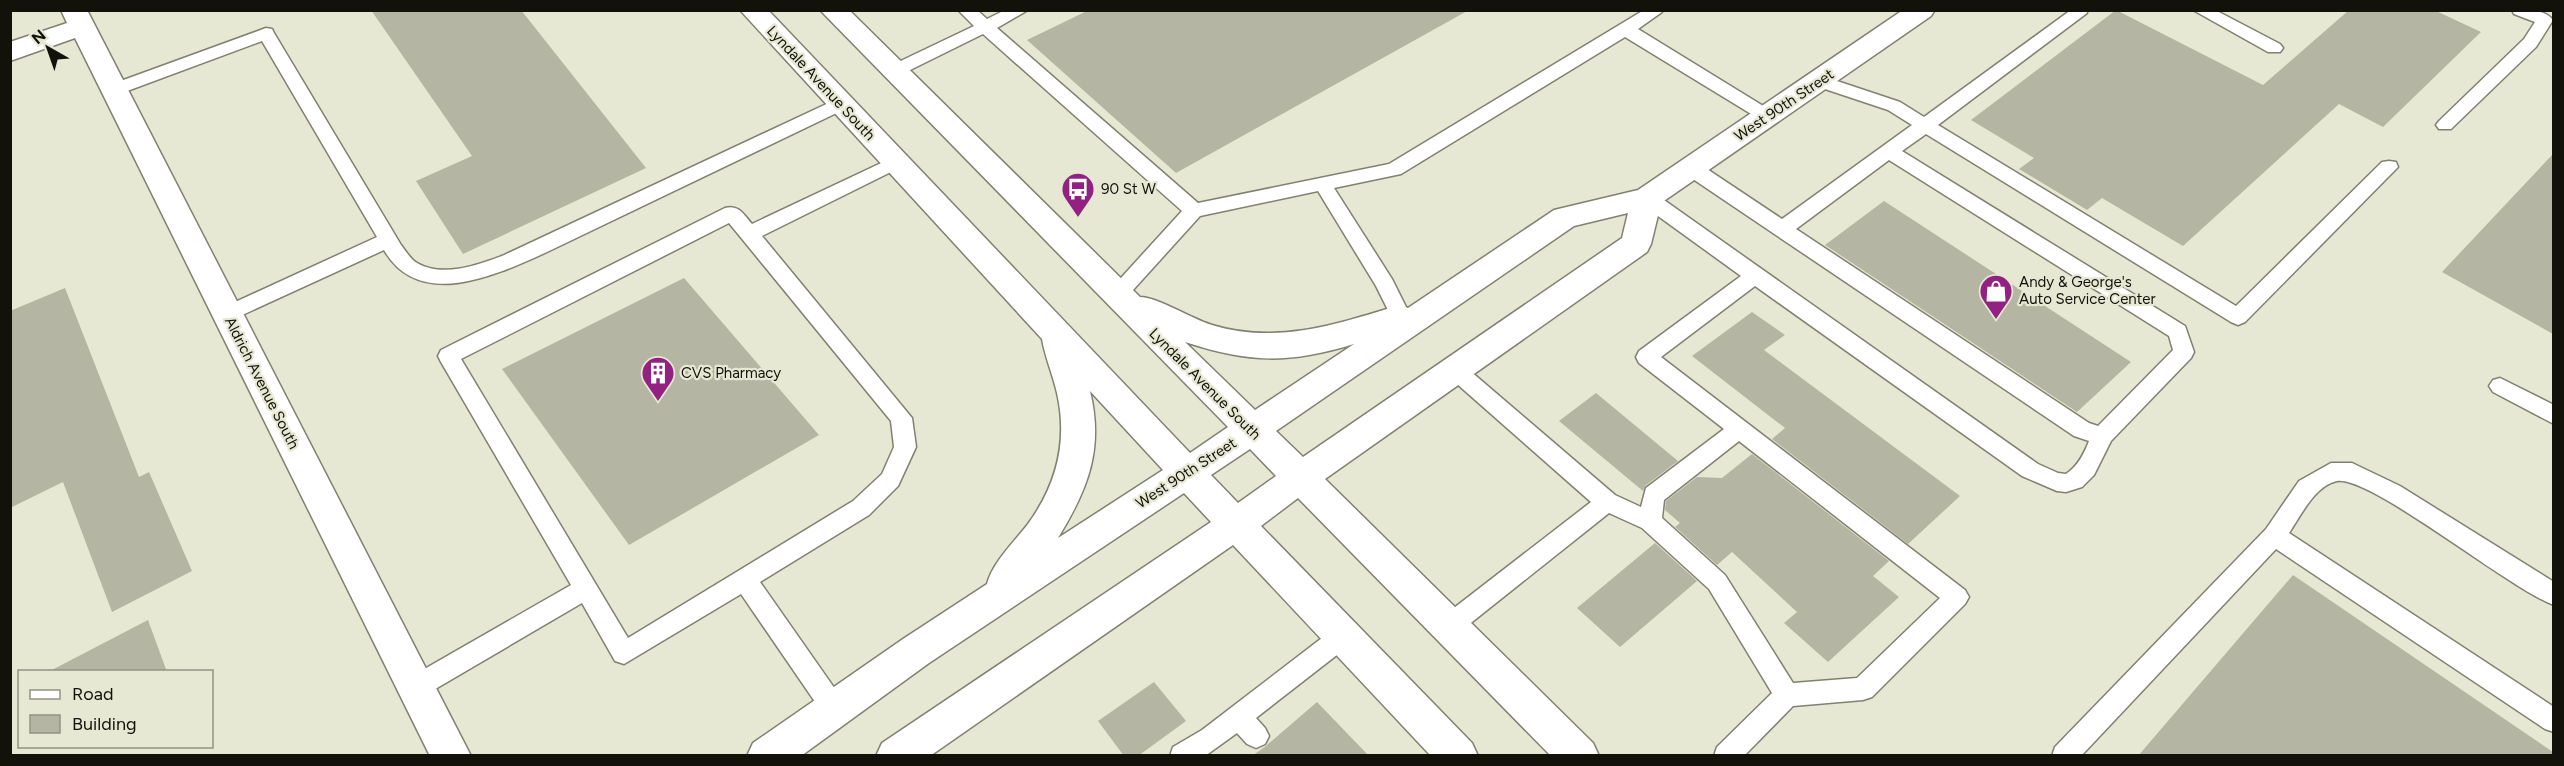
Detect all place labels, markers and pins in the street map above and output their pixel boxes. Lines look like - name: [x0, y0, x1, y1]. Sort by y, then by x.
- bus stop icon: 90 St W: [1060, 171, 1096, 218]
- place label: 90 St W: [1101, 180, 1156, 198]
- shop icon: Andy & George's Auto Service Center: [1978, 273, 2014, 320]
- place label: Andy & George's Auto Service Center: [2019, 273, 2156, 308]
- building icon: CVS Pharmacy: [640, 355, 676, 402]
- place label: CVS Pharmacy: [681, 364, 781, 382]

